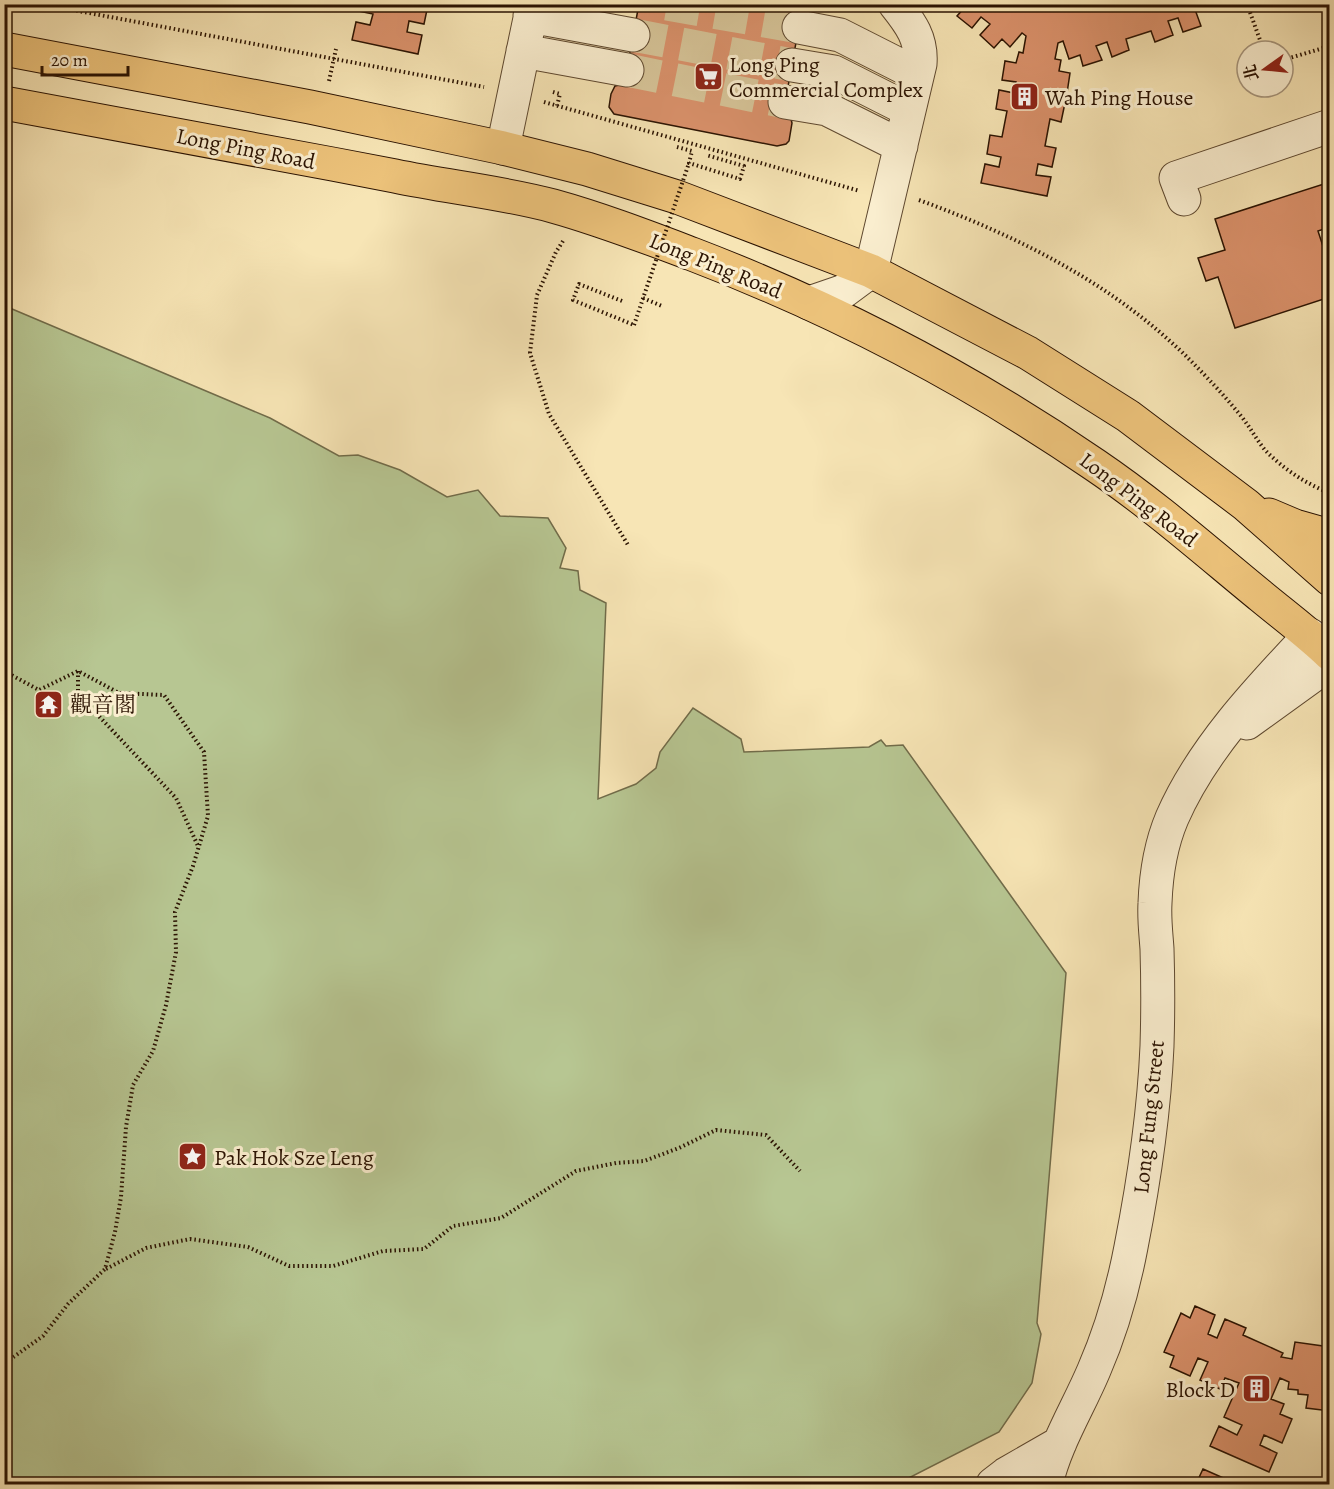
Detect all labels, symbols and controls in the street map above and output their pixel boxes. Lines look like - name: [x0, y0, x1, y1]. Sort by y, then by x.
- scale bar: [42, 39, 128, 77]
- north arrow: [1235, 39, 1295, 99]
- text: 20 m: [51, 48, 88, 72]
- place label: Long Ping Commercial Complex: [729, 50, 923, 105]
- supermarket icon: Long Ping Commercial Complex: [692, 61, 724, 93]
- text: 北: [1239, 62, 1264, 83]
- building icon: Wah Ping House: [1008, 81, 1040, 113]
- place label: Wah Ping House: [1044, 83, 1193, 113]
- street label: Long Ping Road: [174, 121, 318, 177]
- street label: Long Ping Road: [645, 226, 787, 306]
- street label: Long Ping Road: [1073, 445, 1204, 554]
- temple icon: 觀音閣: [33, 688, 65, 720]
- place label: 觀音閣: [70, 690, 136, 720]
- street label: Long Fung Street: [1126, 1039, 1172, 1195]
- place icon: Pak Hok Sze Leng: [177, 1141, 209, 1173]
- place label: Pak Hok Sze Leng: [214, 1143, 374, 1173]
- building icon: Block D: [1240, 1373, 1272, 1405]
- place label: Block D: [1165, 1375, 1235, 1405]

